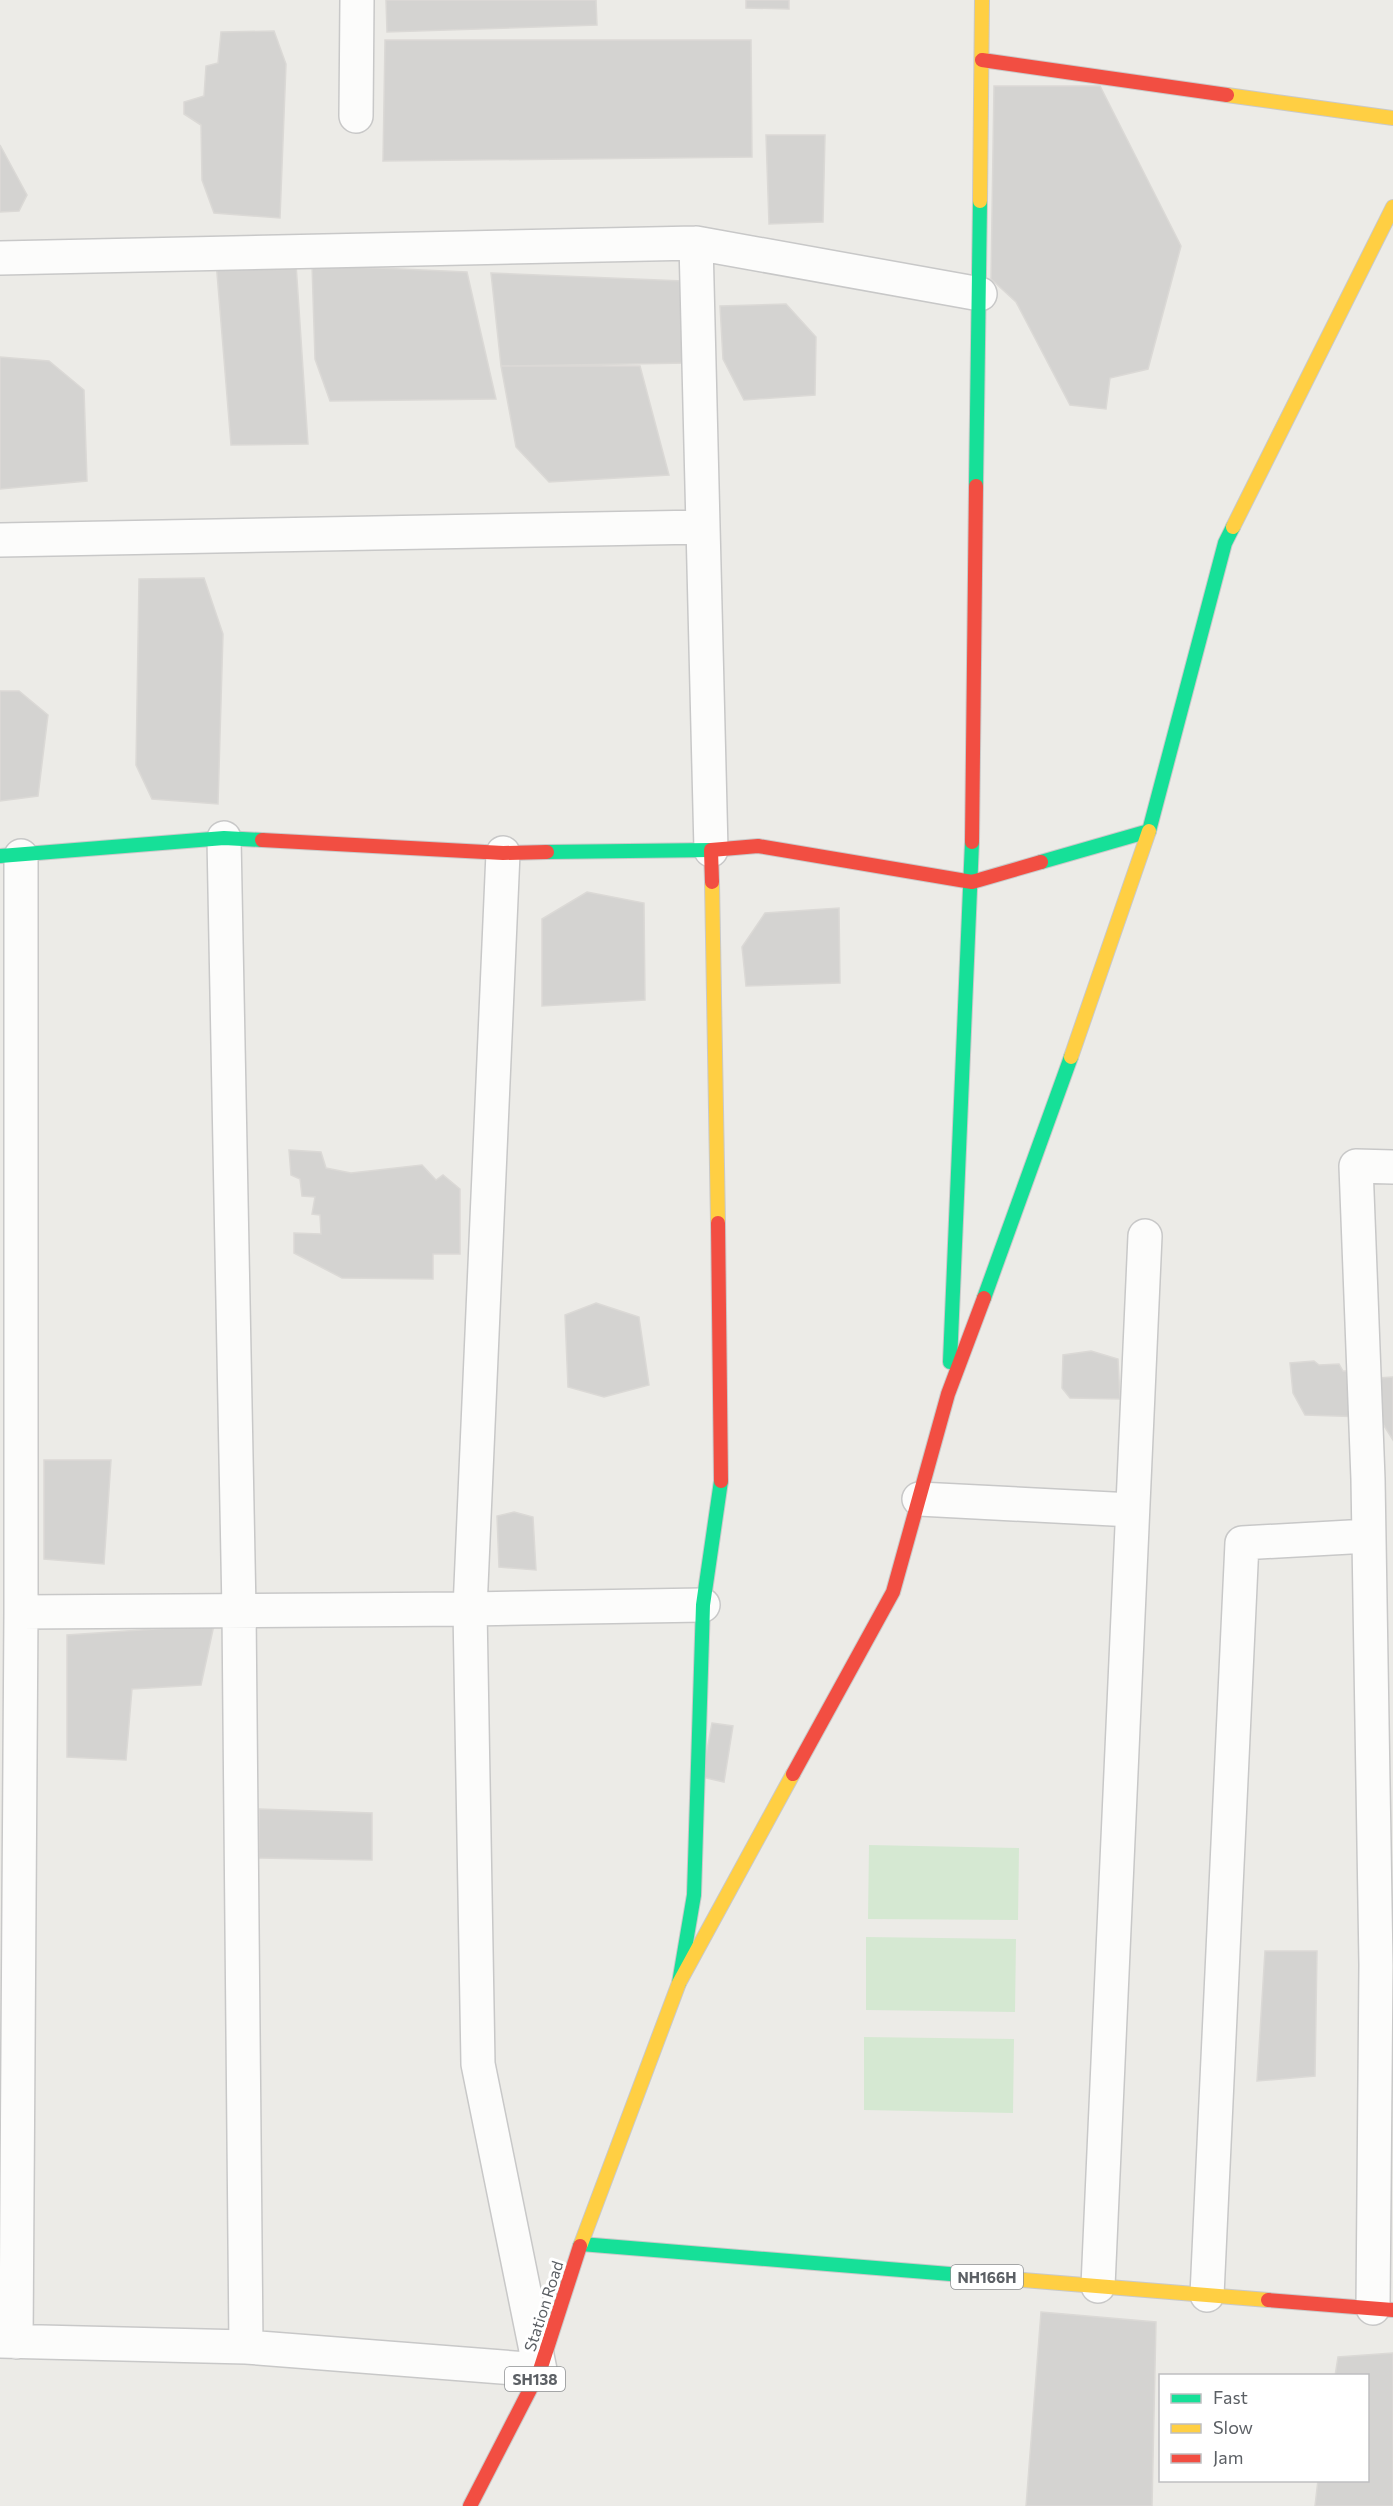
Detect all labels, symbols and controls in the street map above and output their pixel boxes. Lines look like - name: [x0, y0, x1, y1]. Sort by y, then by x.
- street label: Station Road: [519, 2258, 567, 2354]
- road number: NH166H: [951, 2265, 1023, 2289]
- road number: SH138: [505, 2367, 565, 2391]
- legend: [1159, 2374, 1369, 2482]
- text: Fast: [1213, 2386, 1248, 2408]
- text: Slow: [1213, 2416, 1253, 2438]
- text: Jam: [1213, 2446, 1243, 2468]

